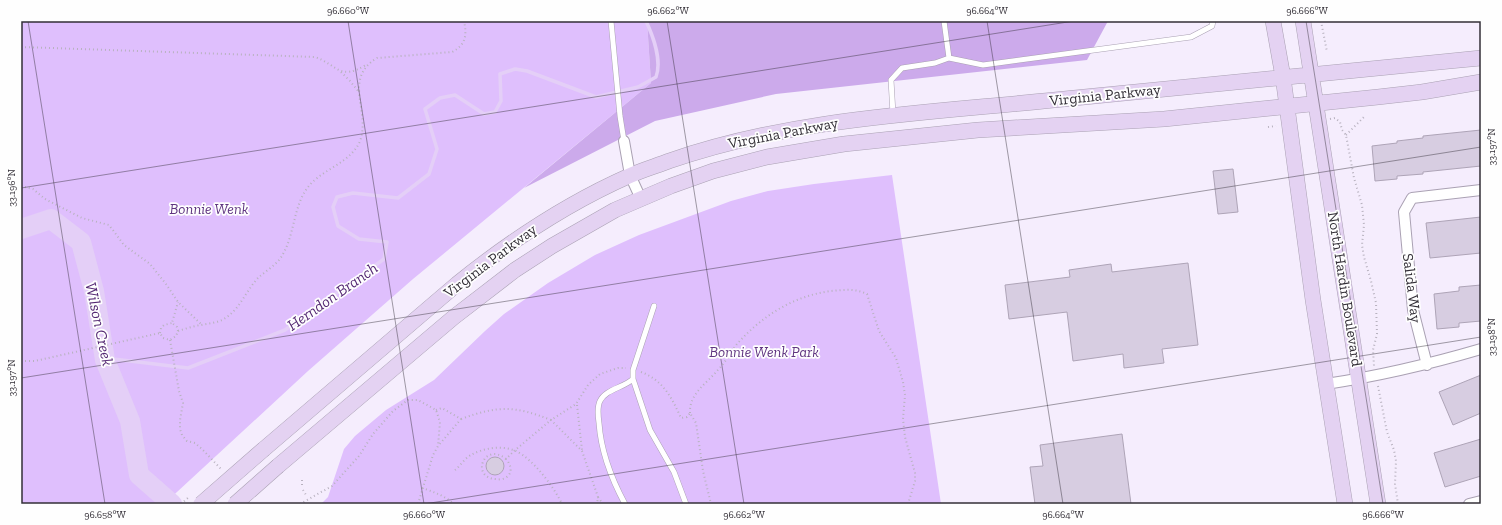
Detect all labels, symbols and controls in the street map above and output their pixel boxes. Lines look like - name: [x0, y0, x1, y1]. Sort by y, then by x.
- text: 96.660°W: [327, 5, 370, 17]
- text: 96.662°W: [647, 5, 689, 17]
- text: 96.664°W: [966, 5, 1008, 17]
- text: 96.666°W: [1286, 5, 1328, 17]
- street label: Virginia Parkway: [1048, 80, 1162, 110]
- street label: Virginia Parkway: [725, 113, 840, 153]
- text: 33.197°N: [1486, 128, 1498, 166]
- text: 33.196°N: [6, 169, 18, 207]
- park label: Bonnie Wenk: [170, 200, 249, 218]
- street label: North Hardin Boulevard: [1324, 210, 1366, 368]
- street label: Virginia Parkway: [439, 220, 540, 302]
- street label: Salida Way: [1399, 252, 1425, 324]
- water label: Herndon Branch: [283, 258, 381, 335]
- water label: Wilson Creek: [81, 281, 118, 368]
- text: 33.198°N: [1486, 318, 1498, 356]
- park label: Bonnie Wenk Park: [709, 343, 819, 361]
- text: 33.197°N: [6, 359, 18, 397]
- text: 96.658°W: [84, 509, 126, 521]
- text: 96.660°W: [403, 509, 446, 521]
- text: 96.662°W: [723, 509, 765, 521]
- text: 96.664°W: [1042, 509, 1084, 521]
- text: 96.666°W: [1362, 509, 1404, 521]

